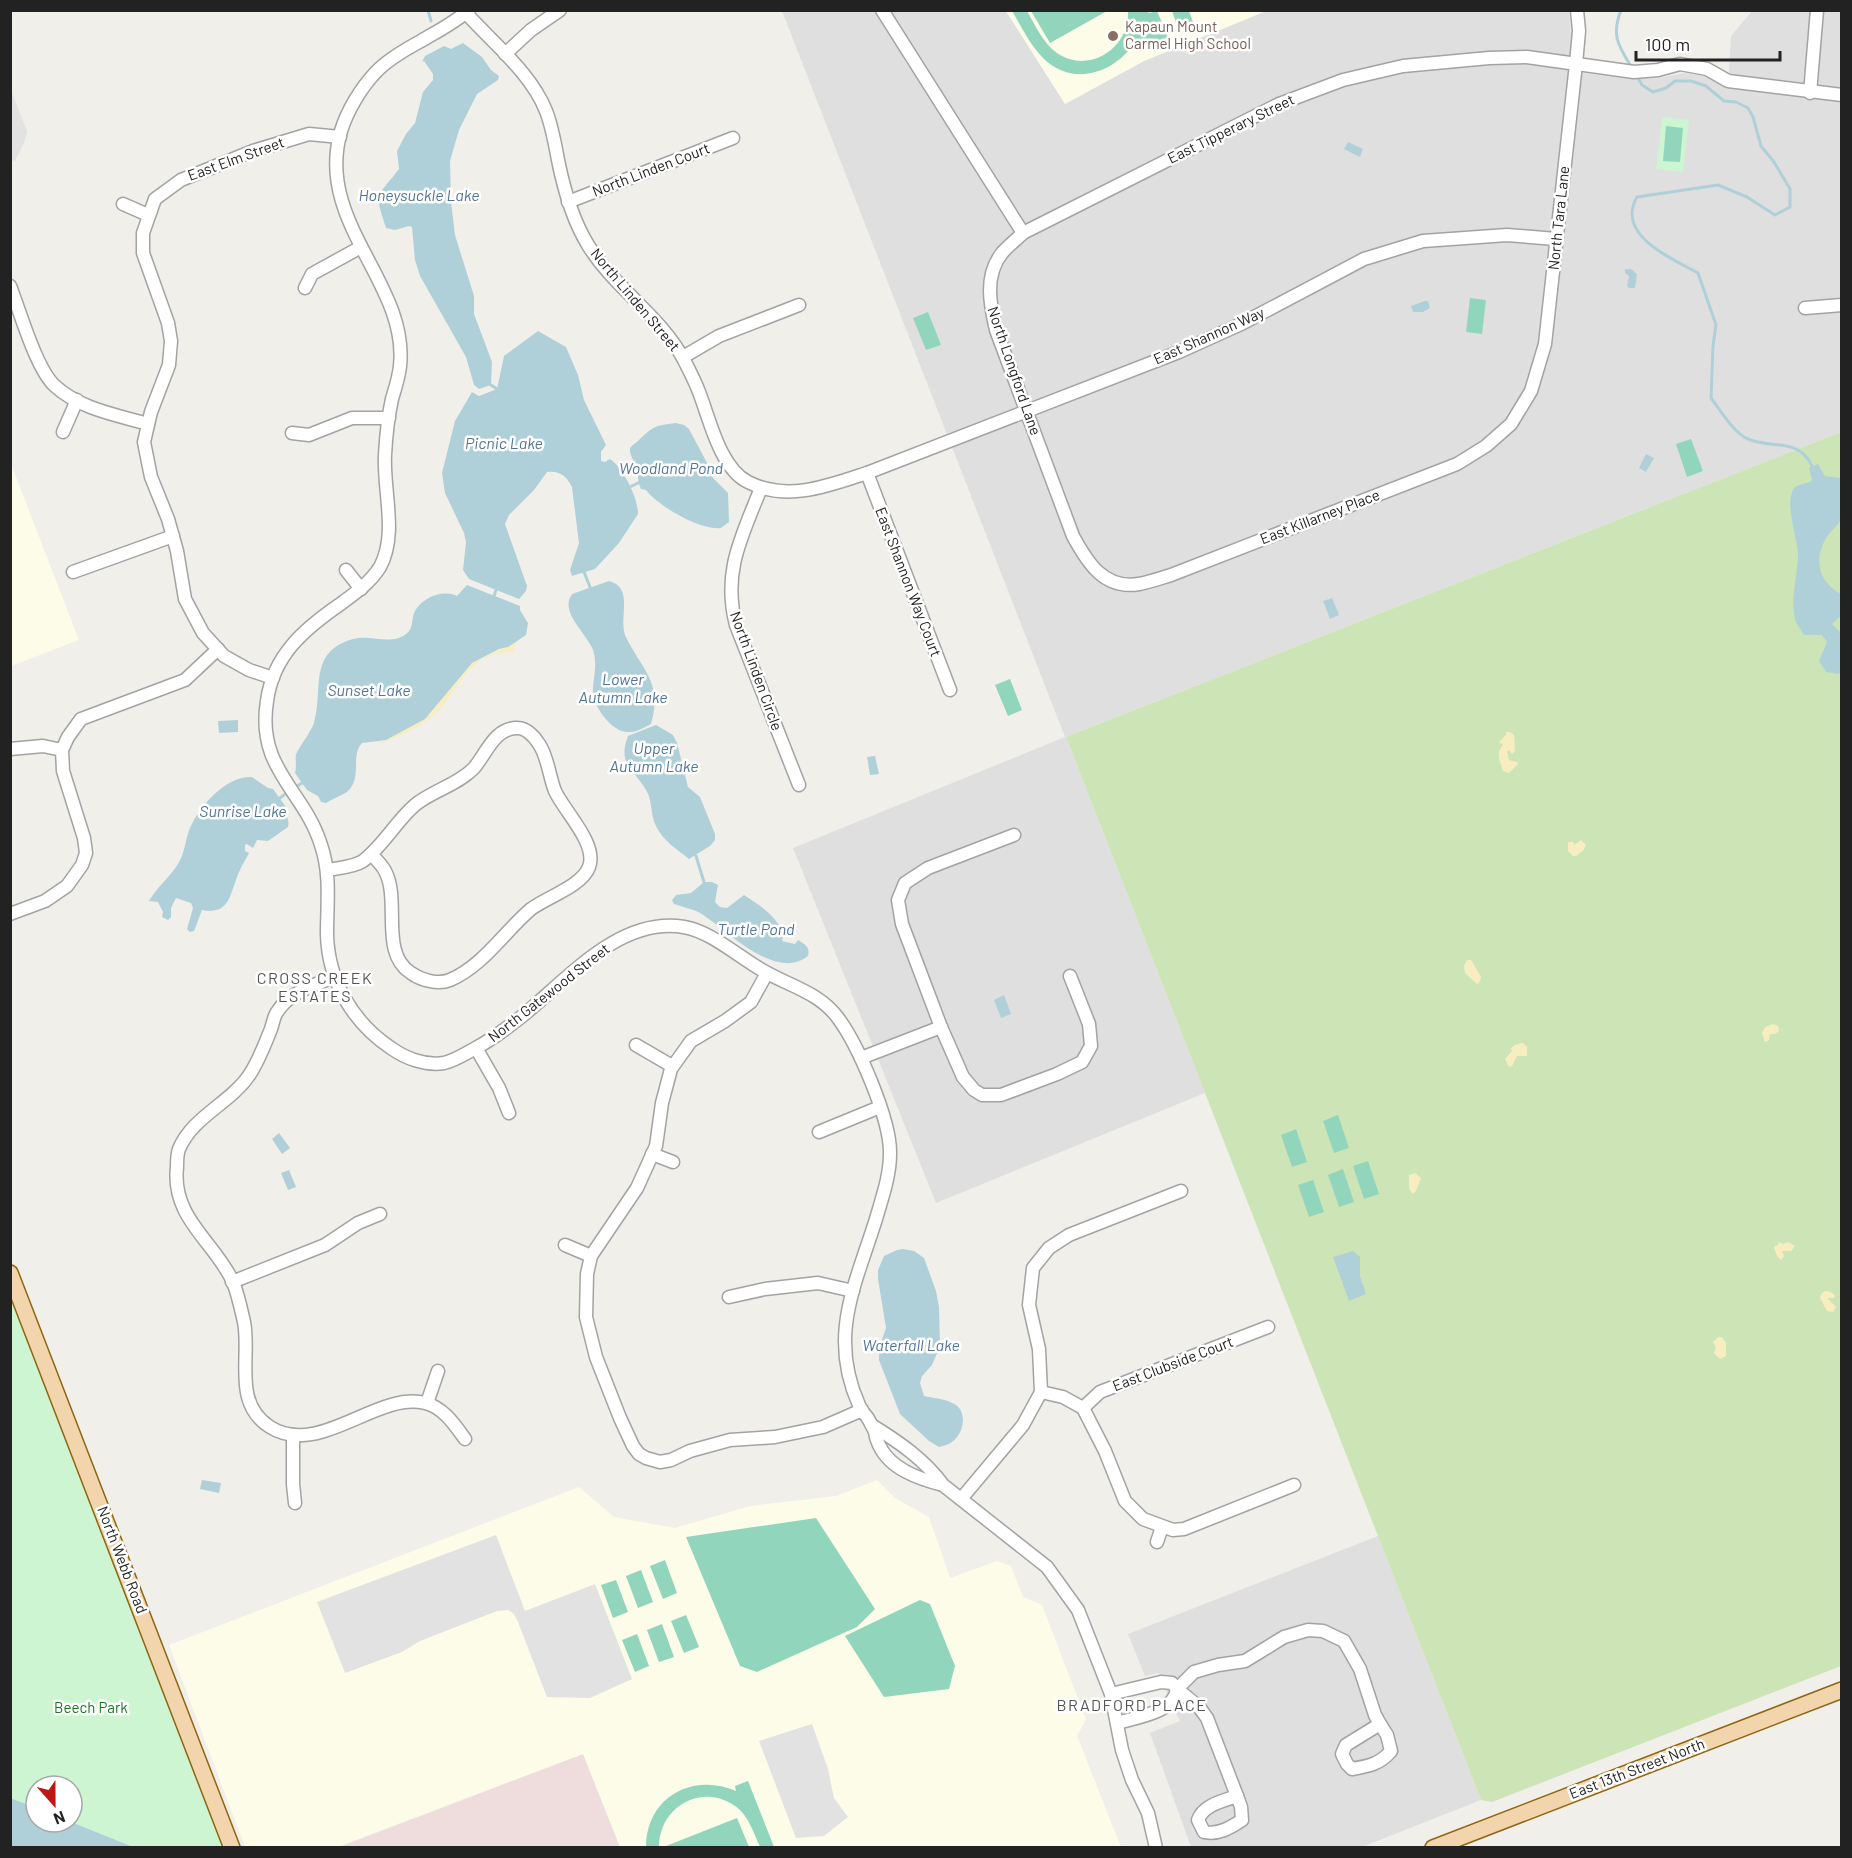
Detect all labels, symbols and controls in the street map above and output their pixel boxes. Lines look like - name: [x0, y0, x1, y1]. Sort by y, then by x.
- place label: Kapaun Mount Carmel High School: [1125, 17, 1251, 52]
- scale bar: [1636, 24, 1780, 62]
- marker: Kapaun Mount Carmel High School: [1106, 29, 1120, 43]
- text: 100 m: [1645, 33, 1690, 55]
- street label: East Tipperary Street: [1164, 90, 1297, 167]
- street label: East Elm Street: [185, 132, 286, 184]
- street label: North Linden Court: [589, 138, 712, 200]
- street label: North Tara Lane: [1544, 165, 1572, 271]
- water label: Honeysuckle Lake: [358, 185, 480, 204]
- street label: North Linden Street: [587, 244, 684, 355]
- street label: East Shannon Way: [1150, 303, 1267, 368]
- street label: North Longford Lane: [984, 304, 1045, 437]
- water label: Picnic Lake: [465, 433, 543, 452]
- water label: Woodland Pond: [619, 458, 724, 477]
- street label: East Killarney Place: [1257, 485, 1382, 547]
- street label: East Shannon Way Court: [872, 504, 946, 659]
- street label: North Linden Circle: [727, 609, 787, 733]
- water label: Lower Autumn Lake: [578, 669, 668, 706]
- water label: Sunset Lake: [327, 680, 411, 699]
- water label: Upper Autumn Lake: [609, 738, 699, 775]
- water label: Sunrise Lake: [199, 801, 287, 820]
- water label: Turtle Pond: [717, 919, 795, 938]
- street label: North Gatewood Street: [484, 939, 613, 1045]
- district label: CROSS CREEK ESTATES: [257, 968, 373, 1005]
- street label: East Clubside Court: [1110, 1332, 1236, 1394]
- water label: Waterfall Lake: [862, 1335, 960, 1354]
- street label: North Webb Road: [94, 1503, 152, 1616]
- district label: BRADFORD PLACE: [1056, 1695, 1208, 1714]
- park label: Beech Park: [54, 1698, 128, 1716]
- street label: East 13th Street North: [1566, 1734, 1707, 1802]
- north arrow: [24, 1774, 84, 1834]
- text: N: [51, 1808, 68, 1829]

